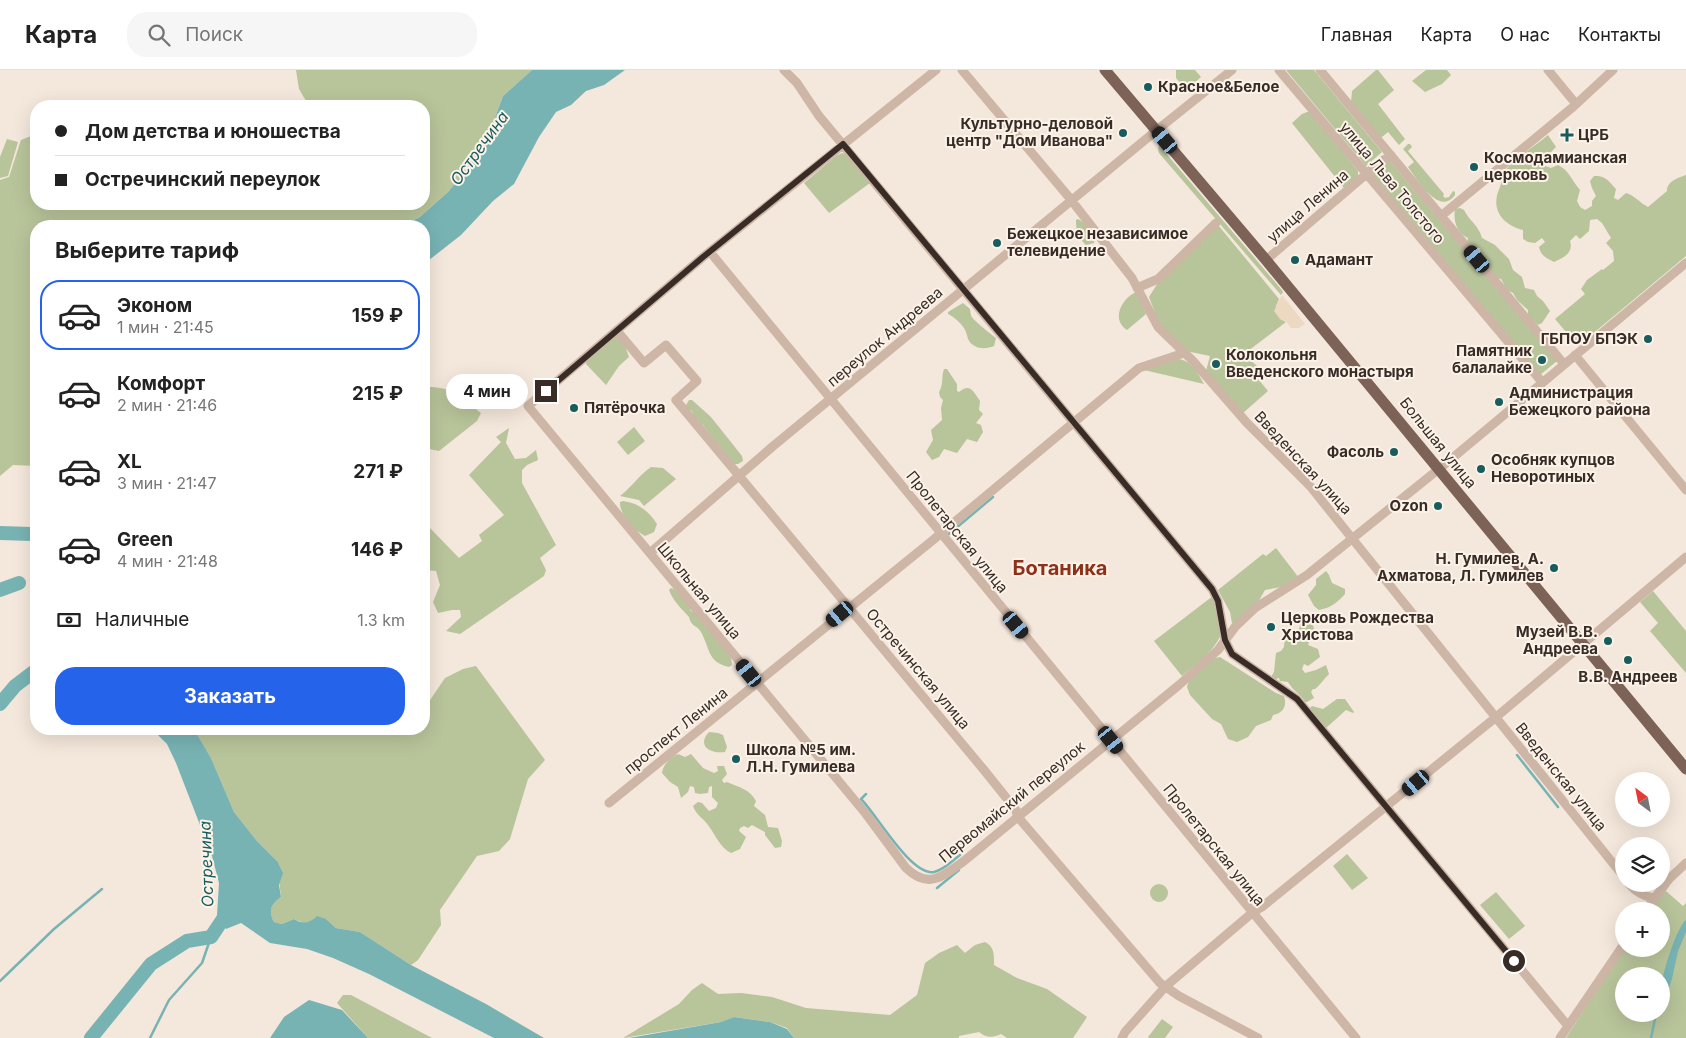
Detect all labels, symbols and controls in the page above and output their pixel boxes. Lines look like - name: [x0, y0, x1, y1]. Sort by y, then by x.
- search box: [127, 12, 477, 57]
- text: Карта: [25, 20, 97, 49]
- icon: search: [145, 21, 173, 49]
- text: Поиск: [185, 23, 243, 46]
- text: Главная: [1321, 24, 1392, 45]
- text: Карта: [1420, 24, 1472, 45]
- text: О нас: [1500, 24, 1550, 45]
- text: Контакты: [1578, 24, 1661, 45]
- place label: Красное&Белое: [1158, 77, 1279, 96]
- marker: Красное&Белое: [1142, 81, 1154, 93]
- water label: Остречина: [446, 107, 513, 189]
- place label: Культурно-деловой центр "Дом Иванова": [946, 114, 1113, 150]
- street label: улица Льва Толстого: [1336, 118, 1449, 247]
- text: Дом детства и юношества: [85, 120, 341, 143]
- car: [1149, 124, 1180, 156]
- place label: ЦРБ: [1578, 125, 1609, 144]
- marker: Культурно-деловой центр "Дом Иванова": [1117, 127, 1129, 139]
- marker: ЦРБ: [1560, 128, 1574, 142]
- place label: Космодамианская церковь: [1484, 148, 1627, 184]
- marker: Космодамианская церковь: [1468, 161, 1480, 173]
- street label: улица Ленина: [1263, 165, 1352, 246]
- text: Остречинский переулок: [85, 168, 320, 191]
- place label: Бежецкое независимое телевидение: [1007, 224, 1188, 260]
- text: Выберите тариф: [55, 237, 239, 263]
- marker: Бежецкое независимое телевидение: [991, 237, 1003, 249]
- car: [1461, 243, 1492, 275]
- place label: Адамант: [1305, 250, 1373, 269]
- marker: Адамант: [1289, 254, 1301, 266]
- street label: переулок Андреева: [823, 283, 946, 391]
- icon: car: [57, 293, 102, 338]
- text: Эконом: [117, 294, 192, 317]
- text: 159 ₽: [352, 304, 403, 327]
- text: 1 мин · 21:45: [117, 317, 214, 337]
- place label: ГБПОУ БПЭК: [1541, 329, 1638, 348]
- marker: ГБПОУ БПЭК: [1642, 333, 1654, 345]
- place label: Памятник балалайке: [1452, 341, 1532, 377]
- place label: Колокольня Введенского монастыря: [1226, 345, 1414, 381]
- marker: Памятник балалайке: [1536, 354, 1548, 366]
- marker: Колокольня Введенского монастыря: [1210, 358, 1222, 370]
- icon: car: [57, 371, 102, 416]
- text: Комфорт: [117, 372, 205, 395]
- callout: 4 мин: [446, 374, 528, 408]
- route end: [535, 380, 557, 402]
- text: 4 мин: [463, 381, 511, 401]
- text: 215 ₽: [352, 382, 403, 405]
- place label: Администрация Бежецкого района: [1509, 383, 1650, 419]
- street label: Большая улица: [1396, 393, 1481, 492]
- text: 2 мин · 21:46: [117, 395, 217, 415]
- marker: Администрация Бежецкого района: [1493, 396, 1505, 408]
- place label: Пятёрочка: [584, 398, 665, 417]
- marker: Пятёрочка: [568, 402, 580, 414]
- street label: Введенская улица: [1251, 407, 1356, 518]
- place label: Фасоль: [1327, 442, 1384, 461]
- marker: Фасоль: [1388, 446, 1400, 458]
- icon: car: [57, 449, 102, 494]
- text: XL: [117, 450, 142, 473]
- place label: Особняк купцов Неворотиных: [1491, 450, 1615, 486]
- text: 271 ₽: [353, 460, 403, 483]
- marker: Особняк купцов Неворотиных: [1475, 463, 1487, 475]
- street label: Пролетарская улица: [902, 467, 1012, 597]
- text: 3 мин · 21:47: [117, 473, 217, 493]
- place label: Ozon: [1390, 496, 1428, 515]
- marker: Ozon: [1432, 500, 1444, 512]
- icon: car: [57, 527, 102, 572]
- text: Green: [117, 528, 173, 551]
- text: 146 ₽: [351, 538, 403, 561]
- street label: Школьная улица: [653, 538, 745, 643]
- place label: Н. Гумилев, А. Ахматова, Л. Гумилев: [1377, 549, 1544, 585]
- text: 4 мин · 21:48: [117, 551, 218, 571]
- district label: Ботаника: [1013, 556, 1107, 580]
- marker: Н. Гумилев, А. Ахматова, Л. Гумилев: [1548, 562, 1560, 574]
- car: [823, 599, 856, 629]
- street label: Остречинская улица: [862, 604, 975, 733]
- icon: cash: [55, 606, 83, 634]
- text: Наличные: [95, 608, 189, 631]
- place label: Церковь Рождества Христова: [1281, 608, 1434, 644]
- car: [1000, 609, 1031, 641]
- text: 1.3 km: [357, 610, 405, 630]
- marker: Церковь Рождества Христова: [1265, 621, 1277, 633]
- place label: Музей В.В. Андреева: [1516, 622, 1598, 658]
- marker: Музей В.В. Андреева: [1602, 635, 1614, 647]
- marker: В.В. Андреев: [1622, 654, 1634, 666]
- car: [733, 657, 764, 689]
- button: Заказать: [55, 667, 405, 725]
- place label: В.В. Андреев: [1578, 667, 1678, 686]
- street label: проспект Ленина: [620, 683, 731, 778]
- street label: Введенская улица: [1512, 718, 1611, 835]
- car: [1095, 724, 1126, 756]
- street label: Первомайский переулок: [935, 737, 1089, 866]
- place label: Школа №5 им. Л.Н. Гумилева: [746, 740, 856, 776]
- marker: Школа №5 им. Л.Н. Гумилева: [730, 753, 742, 765]
- car: [1399, 768, 1432, 798]
- north arrow: [1615, 772, 1670, 828]
- map controls: [1615, 772, 1670, 1022]
- street label: Пролетарская улица: [1159, 780, 1269, 910]
- water label: Остречина: [194, 820, 217, 907]
- button: layers: [1615, 837, 1670, 892]
- button: +: [1615, 902, 1670, 957]
- route start: [1503, 950, 1525, 972]
- button: −: [1615, 967, 1670, 1022]

